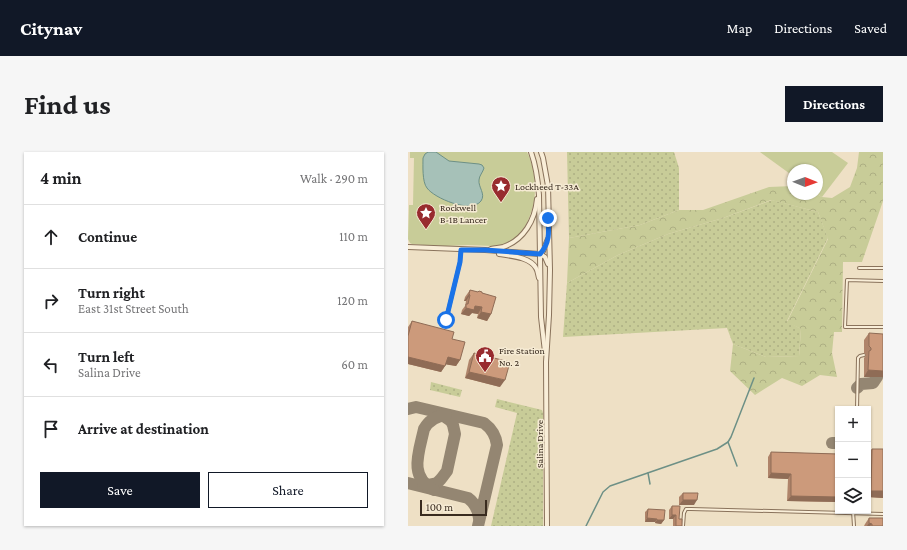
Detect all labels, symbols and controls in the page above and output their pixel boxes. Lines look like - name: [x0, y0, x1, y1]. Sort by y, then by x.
- text: Citynav: [20, 18, 82, 39]
- text: Map: [727, 20, 752, 36]
- text: Directions: [774, 20, 832, 36]
- text: Saved: [854, 20, 887, 36]
- button: Directions: [785, 86, 883, 122]
- text: Find us: [24, 89, 111, 120]
- north arrow: [787, 164, 823, 200]
- text: 4 min: [40, 169, 82, 188]
- text: Walk · 290 m: [300, 171, 368, 186]
- place icon: Lockheed T-33A: [490, 175, 512, 203]
- place label: Lockheed T-33A: [515, 181, 579, 192]
- place icon: Rockwell B-1B Lancer: [415, 202, 437, 230]
- place label: Rockwell B-1B Lancer: [440, 202, 487, 225]
- route end: [539, 209, 557, 227]
- icon: ahead: [40, 226, 62, 248]
- text: Continue: [78, 229, 137, 245]
- text: 110 m: [339, 229, 368, 244]
- text: Turn right: [78, 285, 145, 301]
- icon: right: [40, 290, 62, 312]
- text: 120 m: [337, 293, 368, 308]
- text: East 31st Street South: [78, 301, 189, 316]
- route start: [437, 311, 455, 329]
- public building icon: Fire Station No. 2: [474, 345, 496, 373]
- place label: Fire Station No. 2: [499, 345, 546, 368]
- text: Turn left: [78, 349, 134, 365]
- icon: left: [40, 354, 62, 376]
- text: 60 m: [341, 357, 368, 372]
- text: Salina Drive: [78, 365, 141, 380]
- map controls: [835, 406, 871, 514]
- button: +: [835, 406, 871, 442]
- icon: arrive: [40, 418, 62, 440]
- street label: Salina Drive: [534, 419, 545, 468]
- text: Arrive at destination: [78, 421, 209, 437]
- button: −: [835, 442, 871, 478]
- button: Save: [40, 472, 200, 508]
- button: Share: [208, 472, 368, 508]
- button: layers: [835, 478, 871, 514]
- scale bar: [420, 498, 487, 517]
- text: 100 m: [426, 501, 453, 513]

